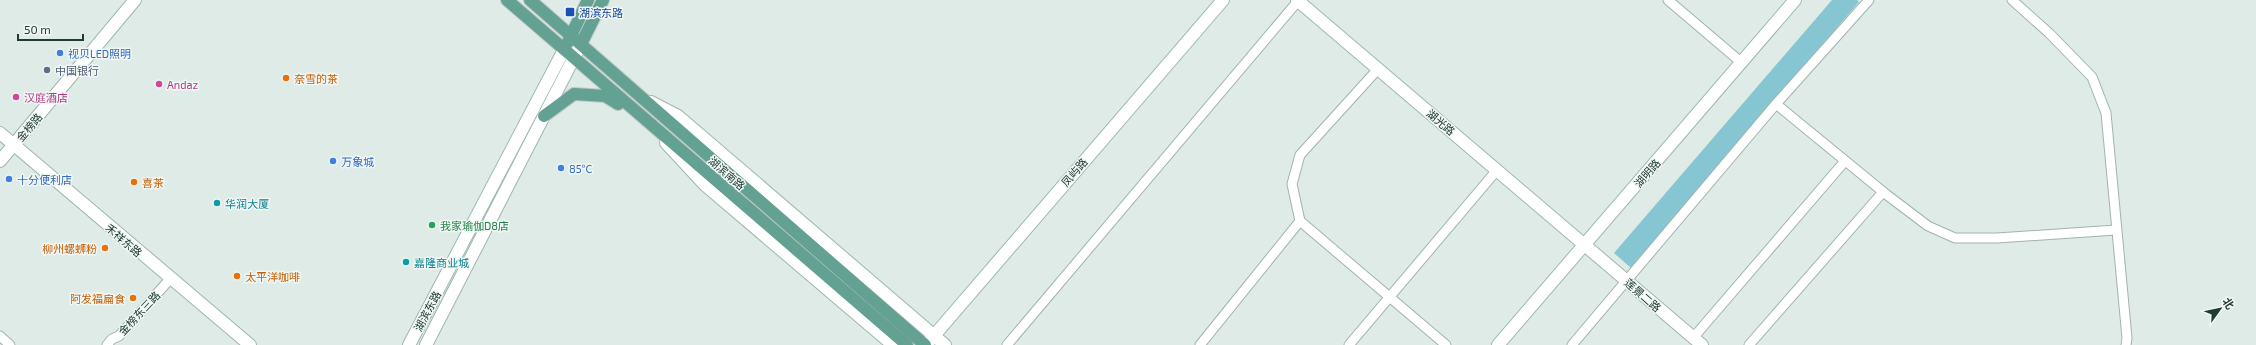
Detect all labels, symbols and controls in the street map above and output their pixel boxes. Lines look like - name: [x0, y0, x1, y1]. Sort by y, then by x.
- marker: 湖滨东路: [564, 6, 576, 18]
- place label: 湖滨东路: [579, 6, 623, 19]
- scale bar: [18, 16, 83, 42]
- text: 50 m: [24, 22, 51, 36]
- place label: 视贝LED照明: [68, 47, 131, 60]
- marker: 视贝LED照明: [55, 48, 65, 58]
- place label: 中国银行: [55, 64, 99, 77]
- marker: 中国银行: [42, 65, 52, 75]
- place label: 奈雪的茶: [294, 72, 338, 85]
- marker: 奈雪的茶: [281, 73, 291, 83]
- place label: Andaz: [167, 78, 199, 91]
- marker: Andaz: [154, 79, 164, 89]
- place label: 汉庭酒店: [24, 91, 68, 104]
- marker: 汉庭酒店: [11, 92, 21, 102]
- street label: 湖光路: [1424, 106, 1458, 138]
- street label: 金榜路: [13, 110, 45, 144]
- street label: 湖滨南路: [706, 154, 748, 192]
- place label: 万象城: [341, 155, 374, 168]
- street label: 凤屿路: [1058, 155, 1090, 189]
- marker: 万象城: [328, 156, 338, 166]
- street label: 湖明路: [1631, 156, 1663, 190]
- place label: 85℃: [569, 162, 593, 175]
- marker: 85℃: [556, 163, 566, 173]
- place label: 十分便利店: [17, 173, 72, 186]
- marker: 十分便利店: [4, 174, 14, 184]
- place label: 喜茶: [142, 176, 164, 189]
- marker: 喜茶: [129, 177, 139, 187]
- place label: 华润大厦: [225, 197, 269, 210]
- marker: 华润大厦: [212, 198, 222, 208]
- place label: 我家瑜伽D8店: [440, 219, 509, 232]
- marker: 我家瑜伽D8店: [427, 220, 437, 230]
- street label: 禾祥东路: [103, 221, 145, 259]
- place label: 柳州螺蛳粉: [42, 242, 97, 255]
- marker: 柳州螺蛳粉: [100, 243, 110, 253]
- place label: 嘉隆商业城: [414, 256, 469, 269]
- marker: 嘉隆商业城: [401, 257, 411, 267]
- place label: 太平洋咖啡: [245, 270, 300, 283]
- marker: 太平洋咖啡: [232, 271, 242, 281]
- street label: 莲景二路: [1622, 276, 1664, 314]
- street label: 金榜东三路: [115, 288, 163, 338]
- street label: 湖滨东路: [411, 289, 443, 333]
- north arrow: [2200, 289, 2240, 329]
- place label: 阿发福扁食: [70, 292, 125, 305]
- marker: 阿发福扁食: [128, 293, 138, 303]
- text: 北: [2220, 295, 2237, 311]

